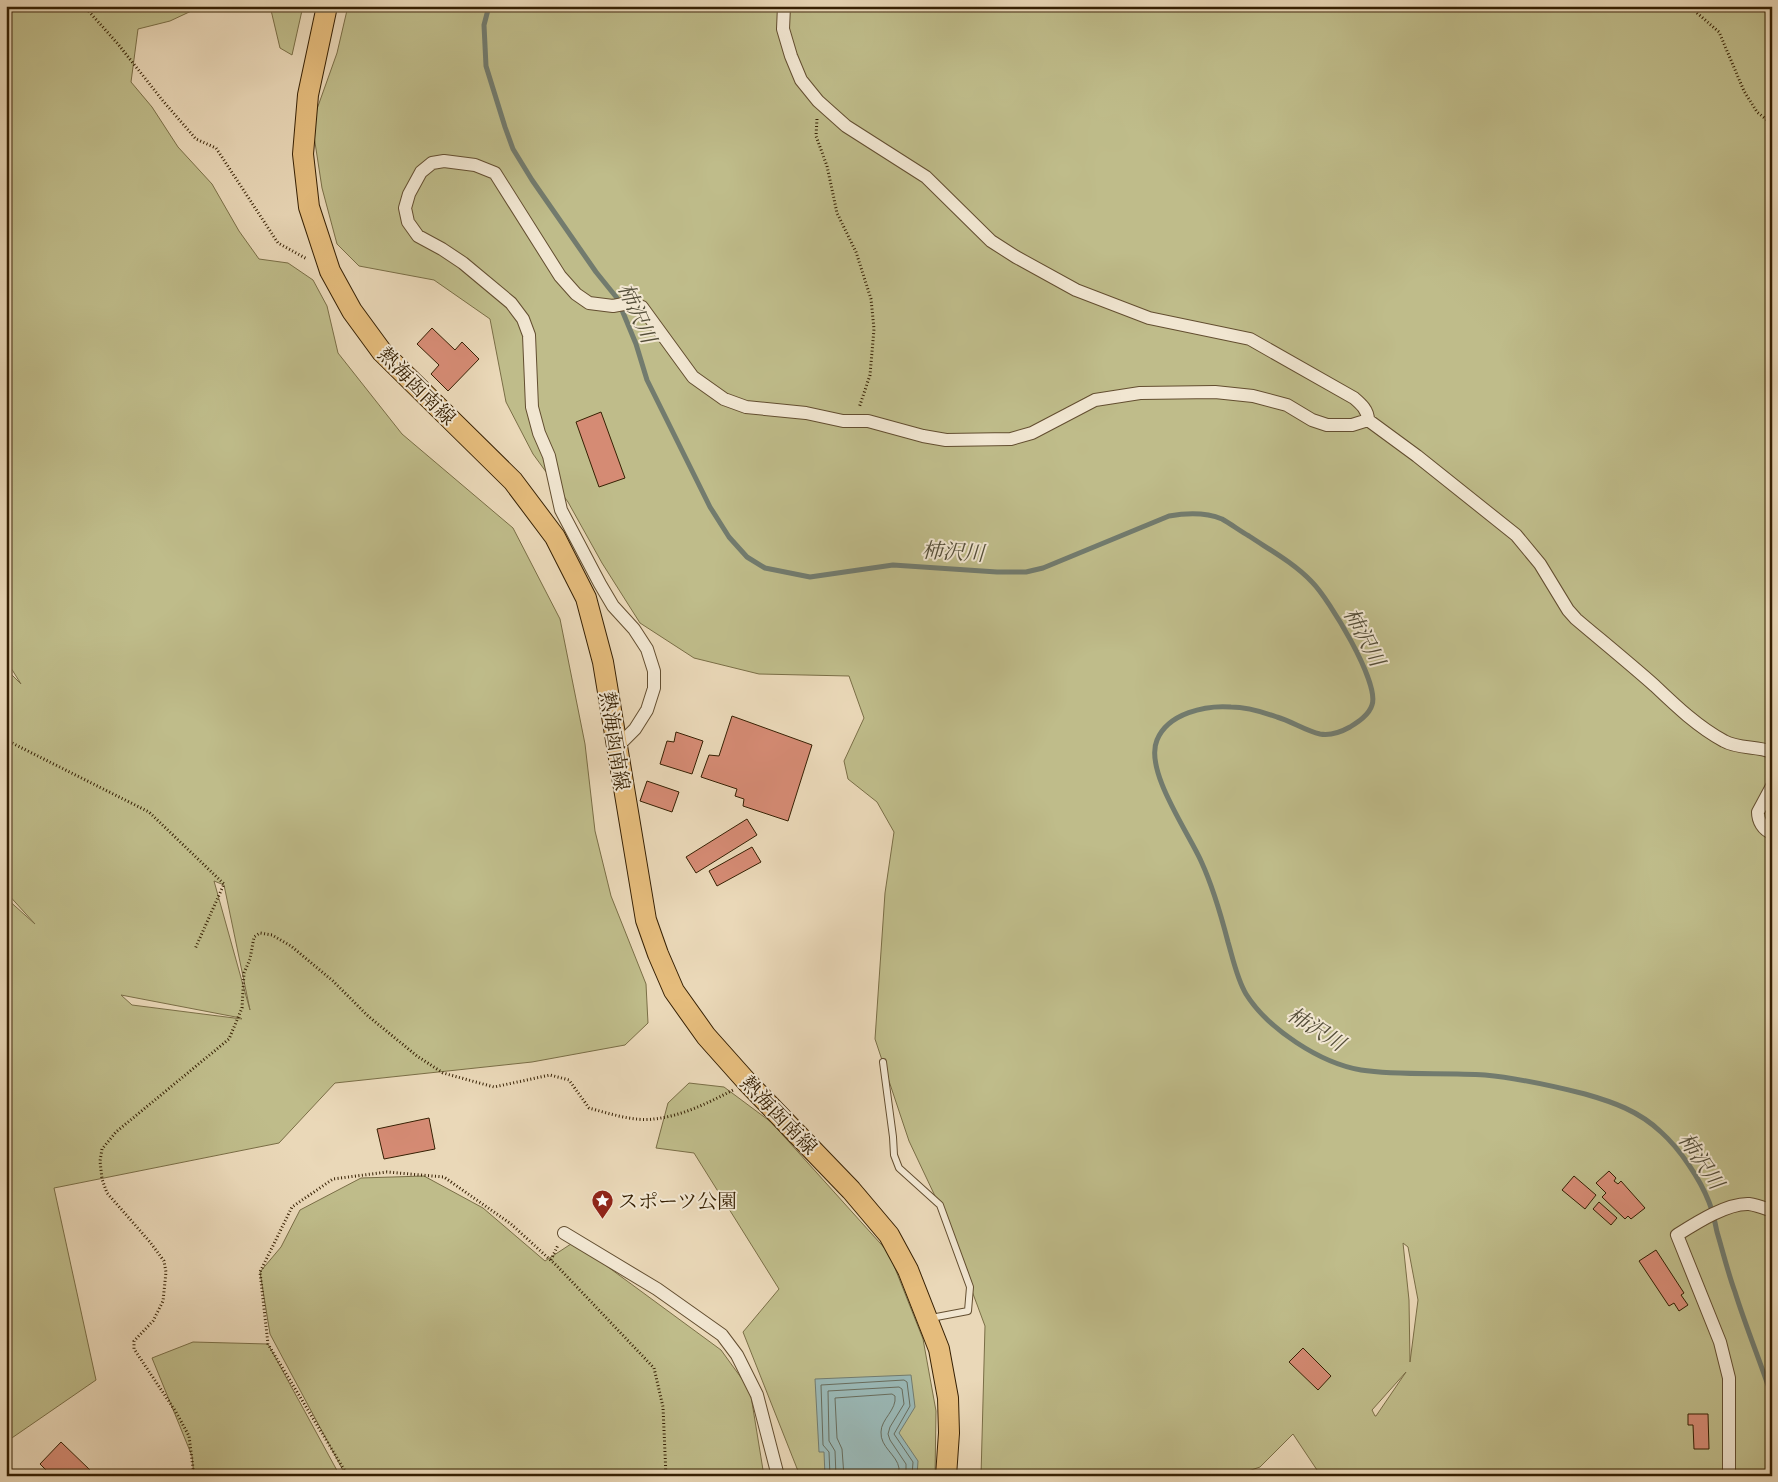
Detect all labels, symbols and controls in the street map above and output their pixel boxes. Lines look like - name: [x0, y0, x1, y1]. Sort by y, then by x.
- water label: 柿沢川: [613, 280, 661, 348]
- street label: 熱海函南線: [373, 344, 459, 430]
- water label: 柿沢川: [921, 539, 987, 566]
- water label: 柿沢川: [1339, 604, 1389, 672]
- street label: 熱海函南線: [595, 690, 633, 792]
- water label: 柿沢川: [1283, 1003, 1350, 1057]
- street label: 熱海函南線: [736, 1072, 821, 1159]
- water label: 柿沢川: [1673, 1129, 1729, 1195]
- place icon: スポーツ公園: [590, 1189, 614, 1220]
- place label: スポーツ公園: [618, 1191, 737, 1213]

